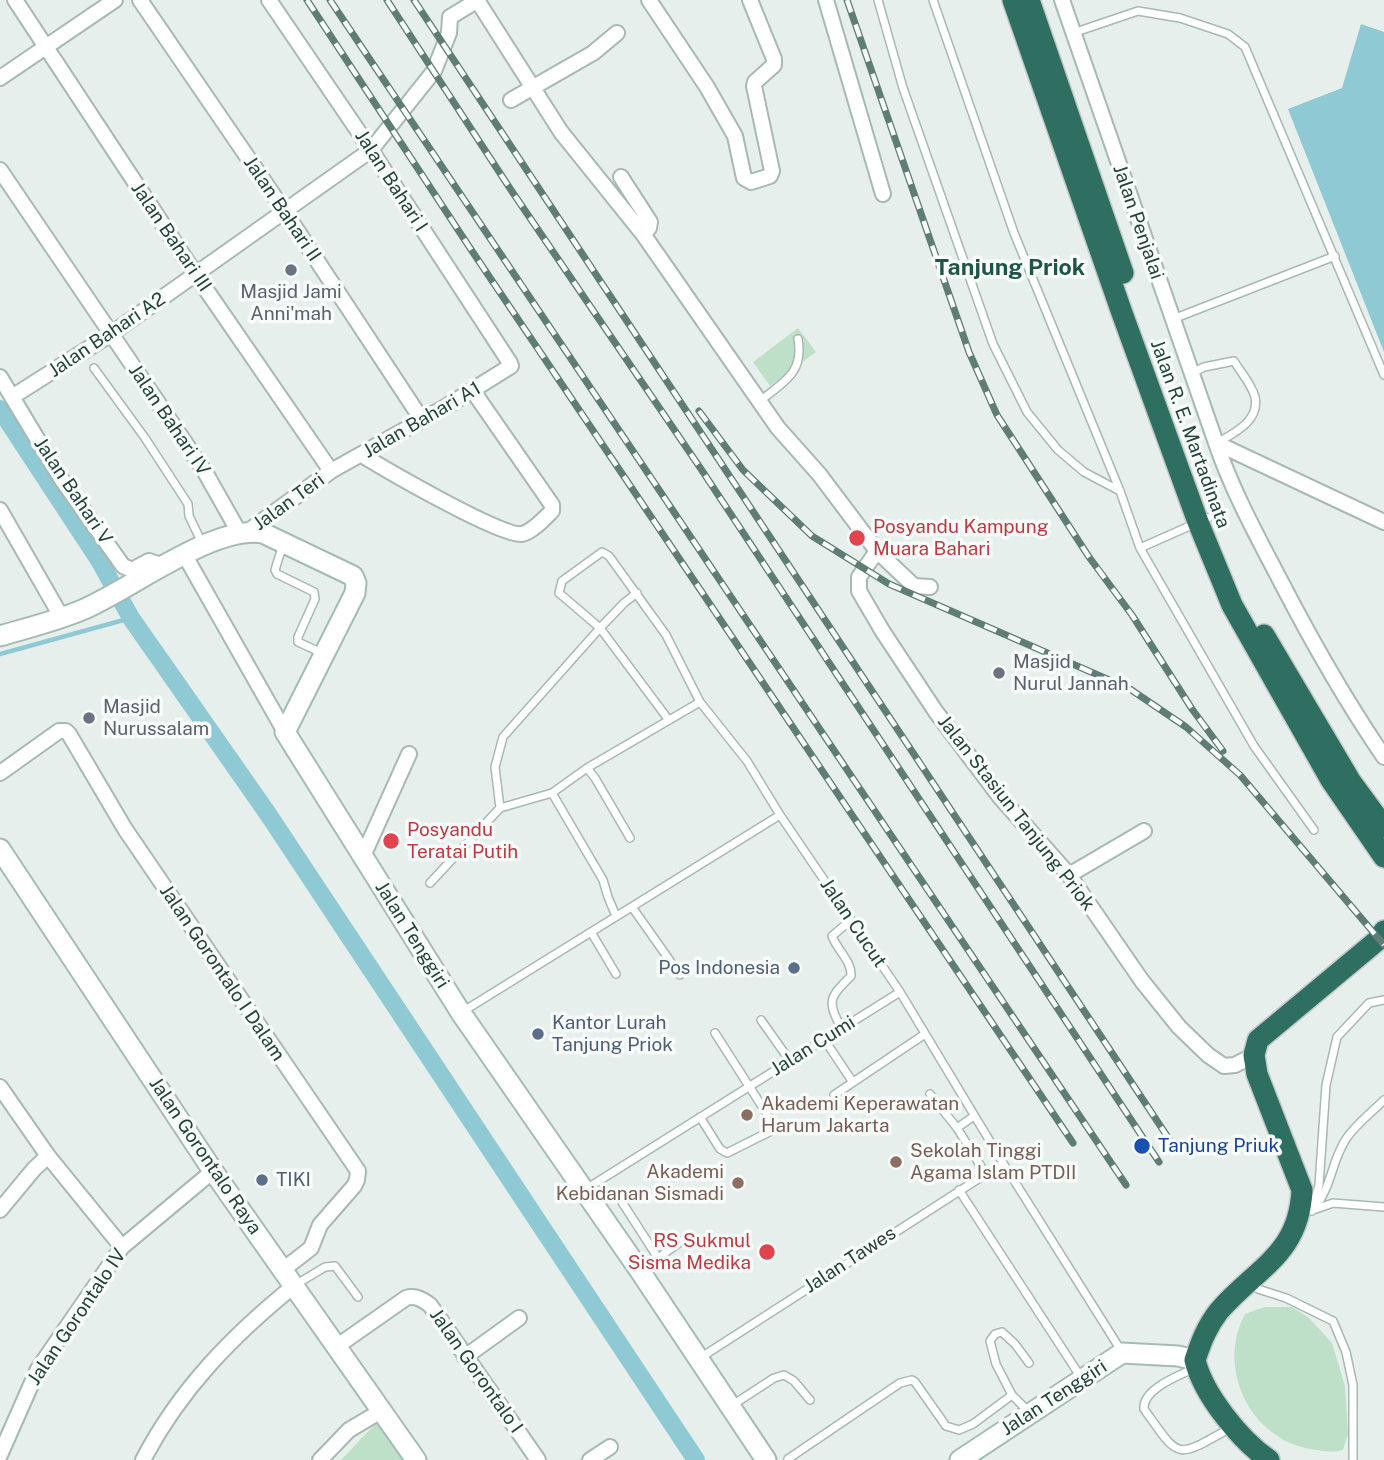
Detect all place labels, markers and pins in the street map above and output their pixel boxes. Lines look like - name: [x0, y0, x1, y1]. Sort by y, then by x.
- marker: Masjid Jami Anni'mah: [283, 262, 299, 278]
- place label: Masjid Jami Anni'mah: [240, 281, 342, 325]
- place label: Posyandu Kampung Muara Bahari: [873, 516, 1049, 560]
- marker: Posyandu Kampung Muara Bahari: [847, 528, 867, 548]
- place label: Masjid Nurul Jannah: [1013, 651, 1129, 695]
- marker: Masjid Nurul Jannah: [991, 665, 1007, 681]
- place label: Masjid Nurussalam: [103, 696, 209, 740]
- marker: Masjid Nurussalam: [81, 710, 97, 726]
- place label: Posyandu Teratai Putih: [407, 819, 518, 863]
- marker: Posyandu Teratai Putih: [381, 831, 401, 851]
- place label: Pos Indonesia: [658, 957, 780, 979]
- marker: Pos Indonesia: [786, 960, 802, 976]
- place label: Kantor Lurah Tanjung Priok: [552, 1012, 673, 1056]
- marker: Kantor Lurah Tanjung Priok: [530, 1026, 546, 1042]
- place label: Akademi Keperawatan Harum Jakarta: [761, 1093, 959, 1137]
- marker: Akademi Keperawatan Harum Jakarta: [739, 1107, 755, 1123]
- place label: Tanjung Priuk: [1158, 1135, 1279, 1157]
- marker: Tanjung Priuk: [1132, 1136, 1152, 1156]
- place label: Sekolah Tinggi Agama Islam PTDII: [910, 1140, 1076, 1184]
- marker: Sekolah Tinggi Agama Islam PTDII: [888, 1154, 904, 1170]
- place label: Akademi Kebidanan Sismadi: [556, 1161, 724, 1205]
- place label: TIKI: [276, 1169, 311, 1191]
- marker: TIKI: [254, 1172, 270, 1188]
- marker: Akademi Kebidanan Sismadi: [730, 1175, 746, 1191]
- place label: RS Sukmul Sisma Medika: [628, 1230, 751, 1274]
- marker: RS Sukmul Sisma Medika: [757, 1242, 777, 1262]

